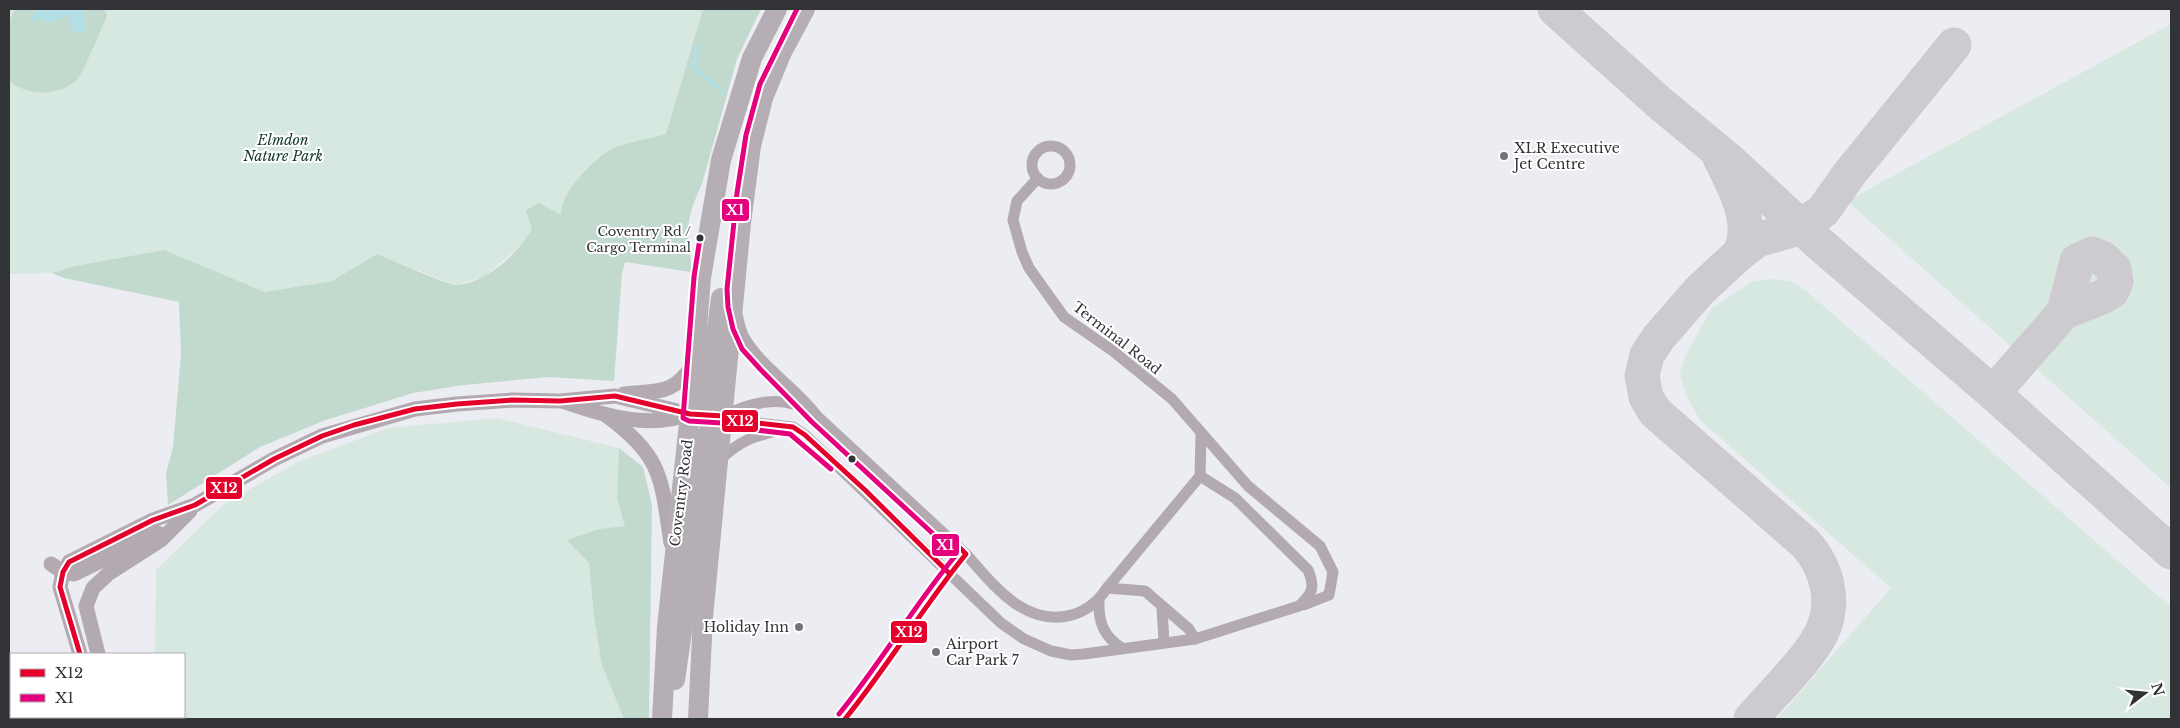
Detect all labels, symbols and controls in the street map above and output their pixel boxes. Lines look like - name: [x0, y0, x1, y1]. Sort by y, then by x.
- park label: Elmdon Nature Park: [242, 131, 323, 165]
- place label: XLR Executive Jet Centre: [1512, 139, 1620, 173]
- marker: XLR Executive Jet Centre: [1498, 150, 1510, 162]
- line badge: X1: [721, 198, 750, 222]
- text: X1: [725, 201, 744, 219]
- place label: Coventry Rd / Cargo Terminal: [586, 223, 691, 256]
- marker: Coventry Rd / Cargo Terminal: [695, 233, 705, 243]
- street label: Terminal Road: [1069, 298, 1165, 379]
- line badge: X12: [721, 409, 759, 433]
- text: X12: [725, 412, 754, 430]
- street label: Coventry Road: [665, 438, 697, 548]
- unlabelled marker: [847, 454, 857, 464]
- line badge: X12: [205, 476, 243, 500]
- text: X12: [209, 479, 238, 497]
- line badge: X1: [931, 533, 960, 557]
- text: X1: [935, 536, 954, 554]
- place label: Holiday Inn: [703, 618, 789, 636]
- line badge: X12: [890, 620, 928, 644]
- marker: Holiday Inn: [793, 621, 805, 633]
- text: X12: [894, 623, 923, 641]
- place label: Airport Car Park 7: [945, 635, 1020, 669]
- marker: Airport Car Park 7: [930, 646, 942, 658]
- legend: [10, 653, 185, 718]
- text: X12: [55, 663, 83, 682]
- north arrow: [2120, 668, 2170, 718]
- text: N: [2147, 681, 2168, 698]
- text: X1: [55, 688, 74, 707]

